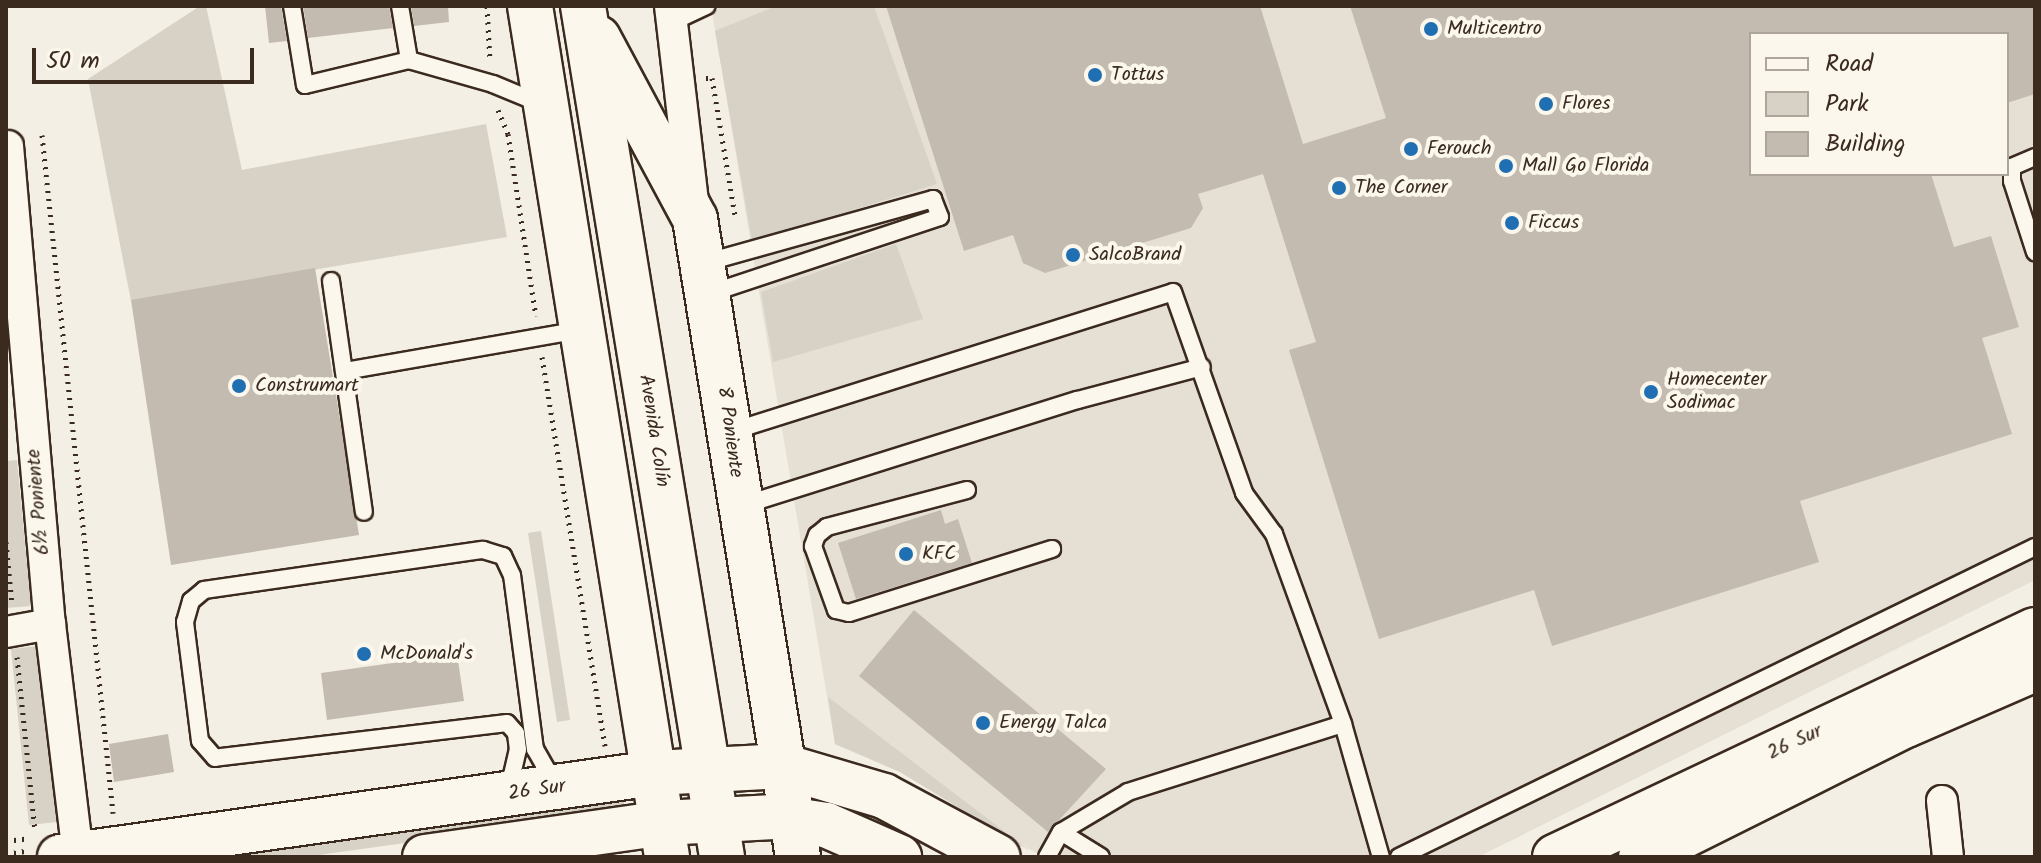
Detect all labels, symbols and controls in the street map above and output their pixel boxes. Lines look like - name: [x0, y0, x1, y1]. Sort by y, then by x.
- place label: Multicentro: [1447, 17, 1542, 41]
- marker: Multicentro: [1422, 20, 1440, 38]
- scale bar: [36, 32, 258, 82]
- legend: [1749, 32, 2009, 176]
- text: 50 m: [46, 42, 100, 81]
- text: Road: [1825, 45, 1873, 84]
- place label: Tottus: [1111, 63, 1164, 87]
- marker: Tottus: [1086, 66, 1104, 84]
- text: Park: [1825, 85, 1869, 124]
- place label: Flores: [1562, 92, 1611, 116]
- marker: Flores: [1537, 95, 1555, 113]
- text: Building: [1825, 125, 1905, 164]
- place label: Ferouch: [1427, 137, 1491, 161]
- marker: Ferouch: [1402, 140, 1420, 158]
- place label: Mall Go Florida: [1522, 154, 1649, 178]
- marker: Mall Go Florida: [1497, 157, 1515, 175]
- place label: The Corner: [1355, 176, 1447, 200]
- marker: The Corner: [1330, 179, 1348, 197]
- place label: Ficcus: [1528, 211, 1579, 235]
- marker: Ficcus: [1503, 214, 1521, 232]
- place label: SalcoBrand: [1089, 243, 1181, 267]
- marker: SalcoBrand: [1064, 246, 1082, 264]
- place label: Homecenter Sodimac: [1667, 368, 1766, 415]
- street label: Avenida Colín: [632, 373, 674, 489]
- place label: Construmart: [255, 374, 359, 398]
- marker: Construmart: [230, 377, 248, 395]
- marker: Homecenter Sodimac: [1642, 383, 1660, 401]
- street label: 8 Poniente: [711, 385, 747, 479]
- street label: 6½ Poniente: [22, 448, 56, 556]
- place label: KFC: [922, 542, 956, 566]
- marker: KFC: [897, 545, 915, 563]
- place label: McDonald's: [380, 642, 473, 666]
- marker: McDonald's: [355, 645, 373, 663]
- place label: Energy Talca: [999, 711, 1107, 735]
- marker: Energy Talca: [974, 714, 992, 732]
- street label: 26 Sur: [1764, 720, 1826, 766]
- street label: 26 Sur: [507, 775, 567, 807]

